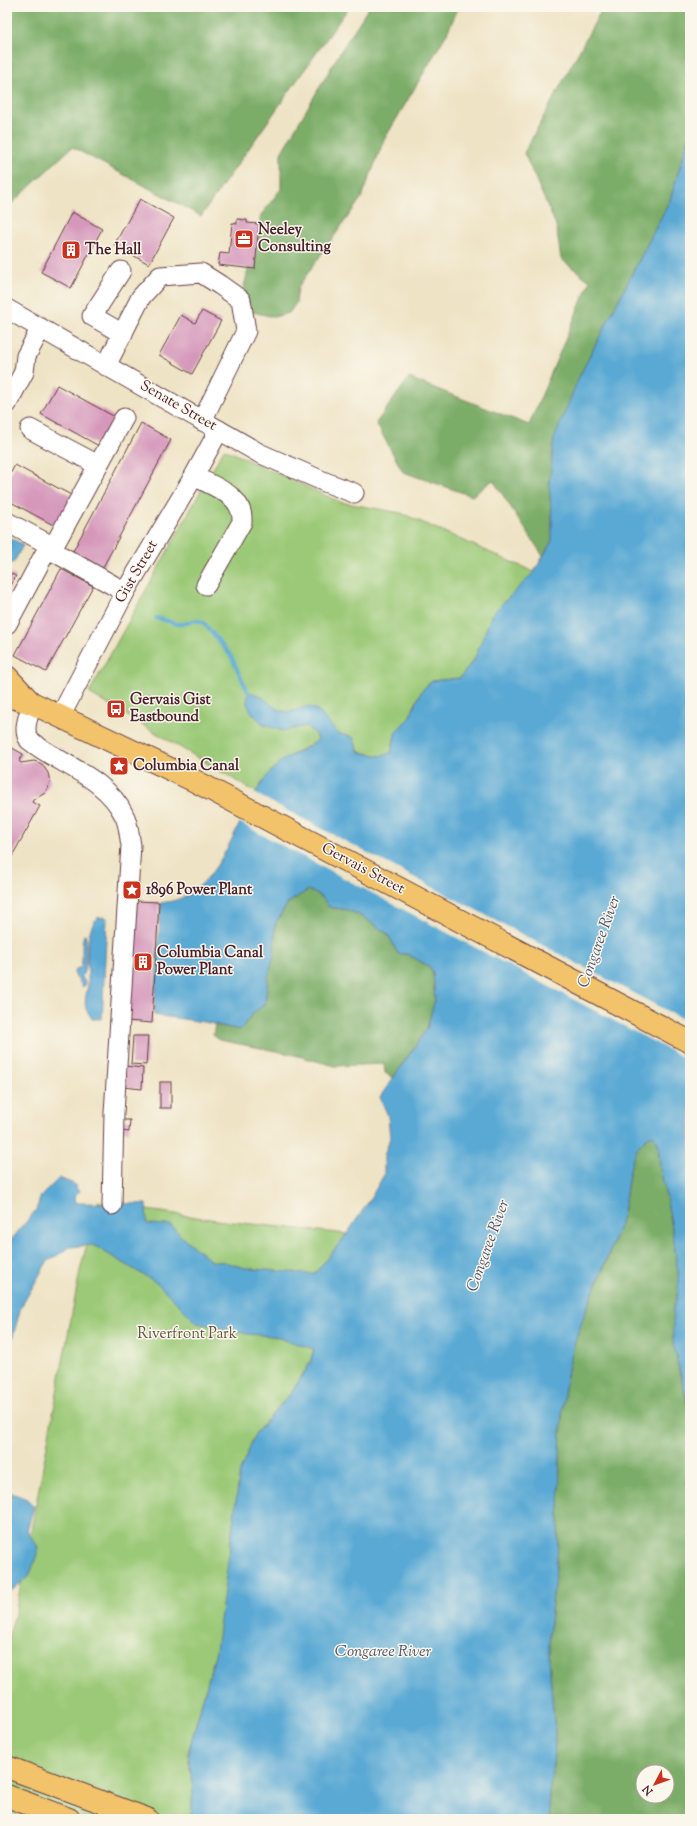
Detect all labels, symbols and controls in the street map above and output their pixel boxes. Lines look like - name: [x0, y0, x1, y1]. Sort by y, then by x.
- place label: Neeley Consulting: [258, 220, 331, 258]
- office icon: Neeley Consulting: [233, 228, 255, 250]
- building icon: The Hall: [60, 239, 82, 261]
- place label: The Hall: [85, 240, 142, 261]
- street label: Senate Street: [136, 376, 220, 436]
- street label: Gist Street: [111, 537, 163, 607]
- place label: Gervais Gist Eastbound: [130, 690, 211, 728]
- bus stop icon: Gervais Gist Eastbound: [105, 698, 127, 720]
- place icon: Columbia Canal: [108, 755, 130, 777]
- place label: Columbia Canal: [133, 756, 240, 777]
- street label: Gervais Street: [318, 838, 408, 900]
- place icon: 1896 Power Plant: [121, 879, 143, 901]
- place label: 1896 Power Plant: [146, 880, 253, 901]
- water label: Congaree River: [573, 892, 627, 991]
- place label: Columbia Canal Power Plant: [157, 943, 264, 981]
- building icon: Columbia Canal Power Plant: [132, 951, 154, 973]
- water label: Congaree River: [462, 1196, 516, 1295]
- park label: Riverfront Park: [137, 1324, 237, 1345]
- water label: Congaree River: [335, 1641, 431, 1664]
- north arrow: [635, 1764, 675, 1804]
- text: N: [639, 1781, 658, 1799]

